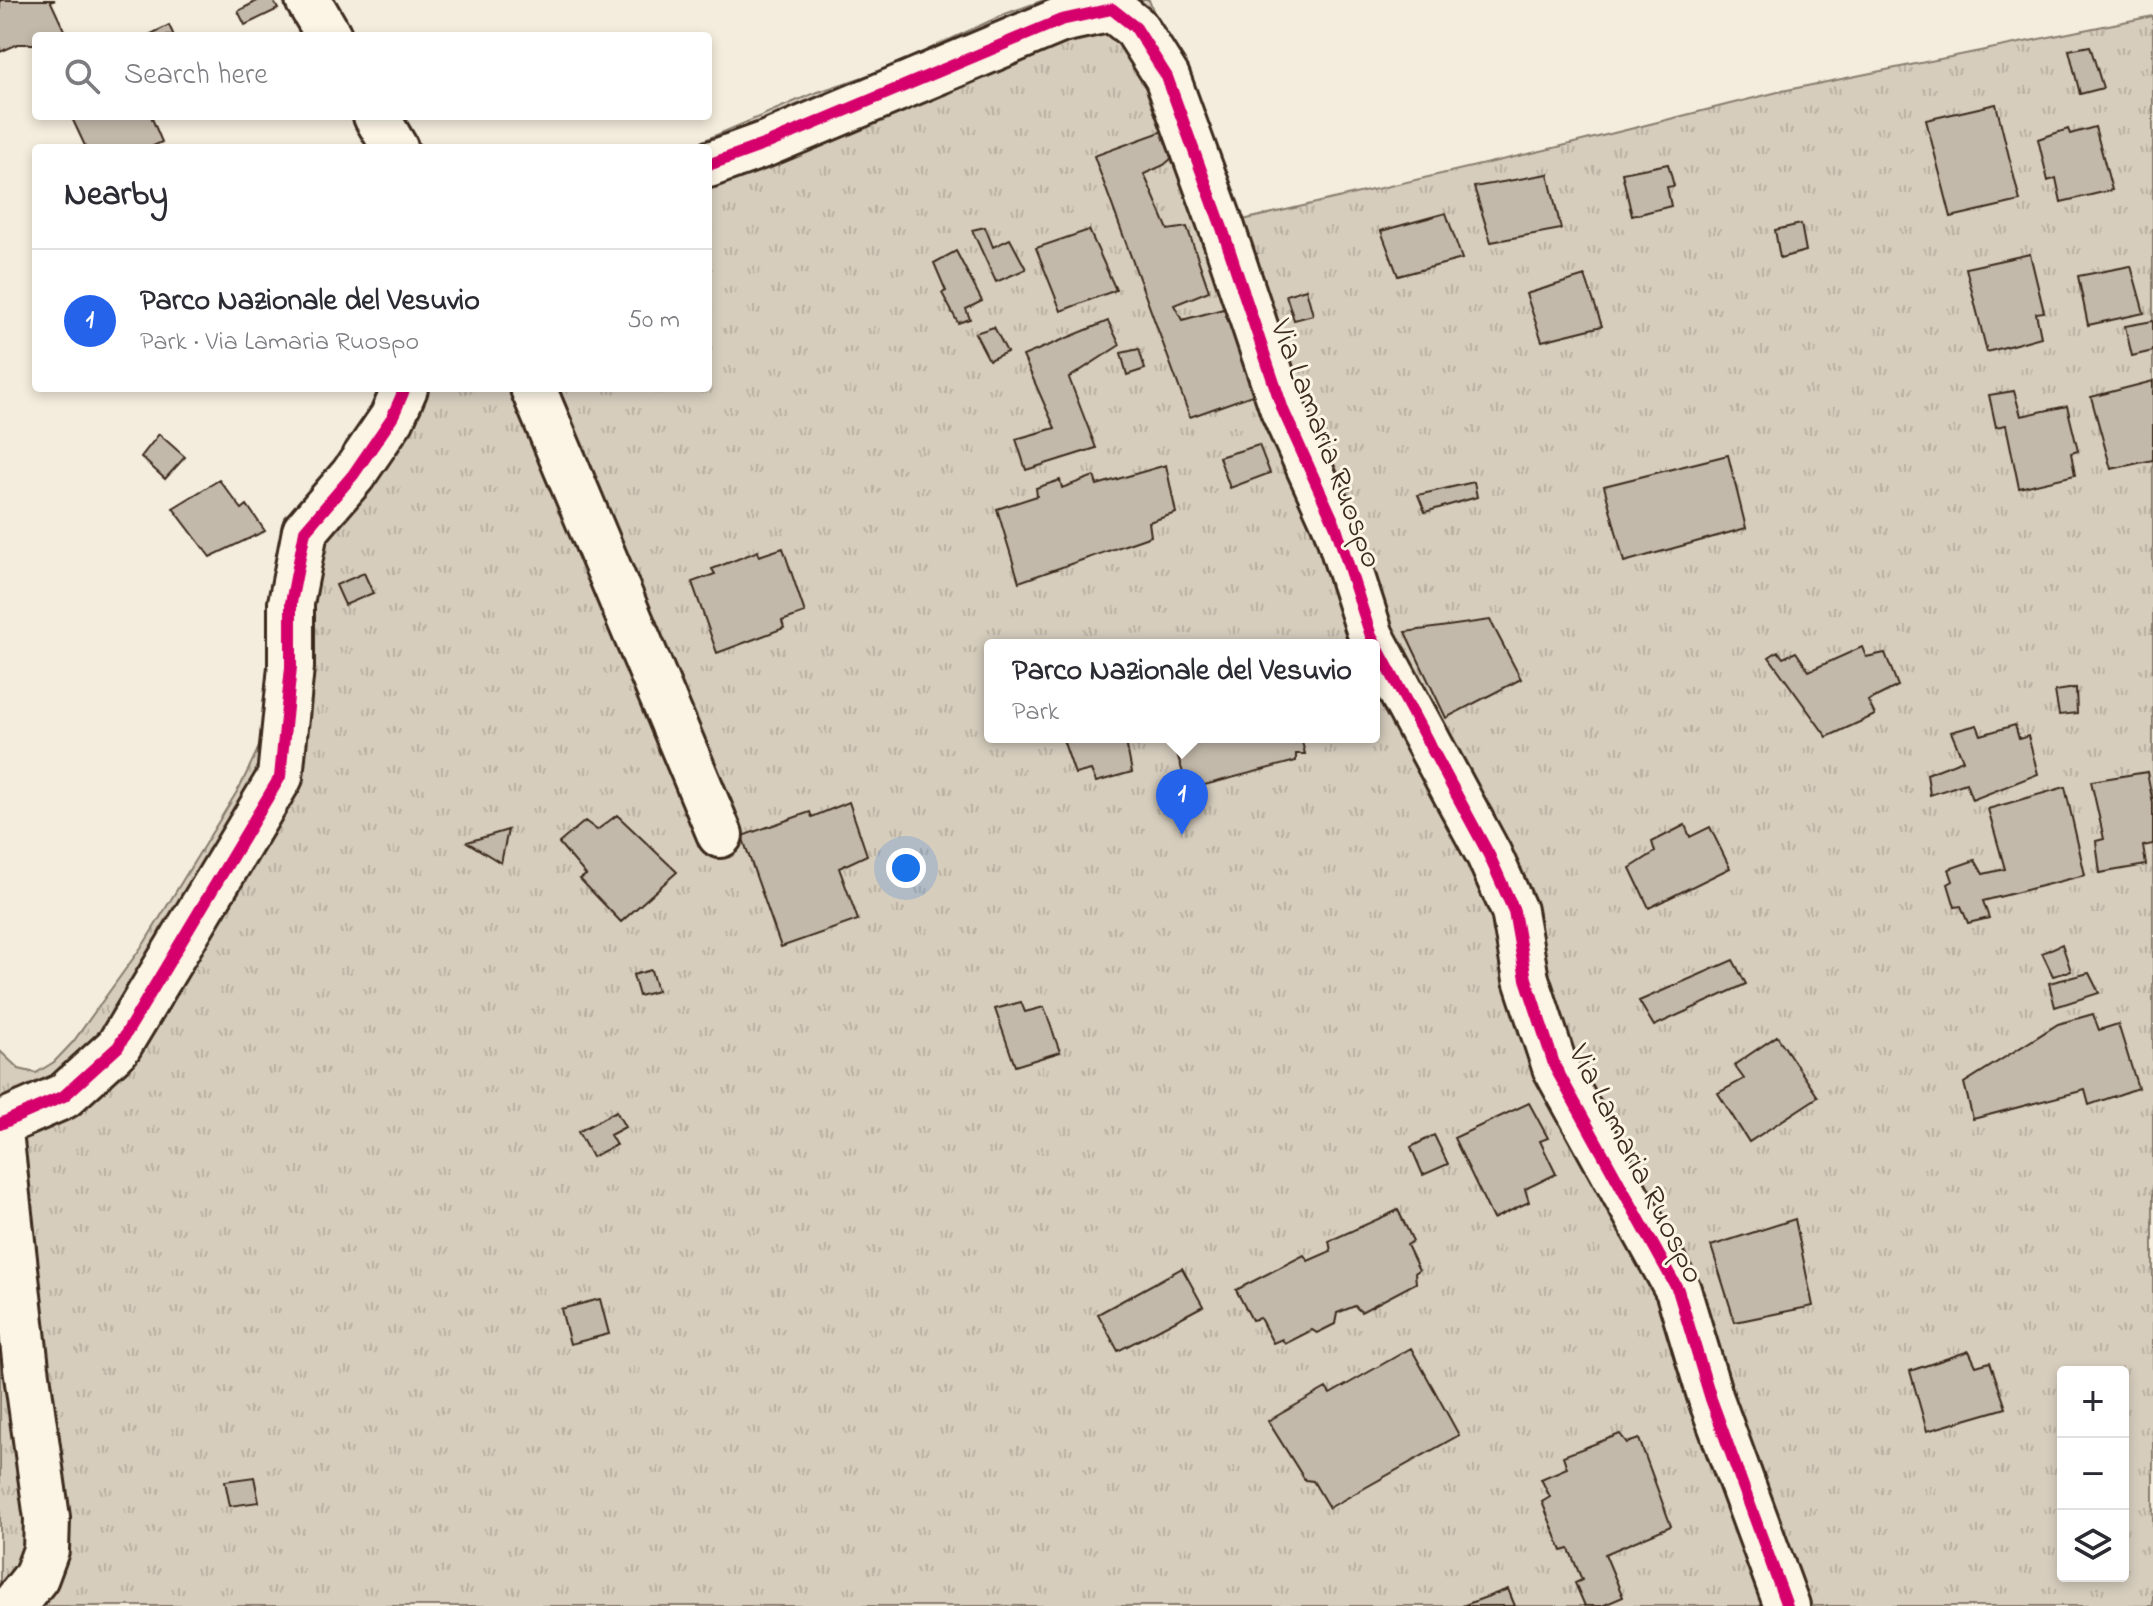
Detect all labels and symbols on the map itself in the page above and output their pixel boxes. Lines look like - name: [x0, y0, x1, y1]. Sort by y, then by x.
- street label: Via Lamaria Ruospo: [1255, 312, 1394, 575]
- pin: 1: [1156, 769, 1208, 835]
- your location: [886, 848, 926, 888]
- street label: Via Lamaria Ruospo: [1554, 1036, 1715, 1292]

